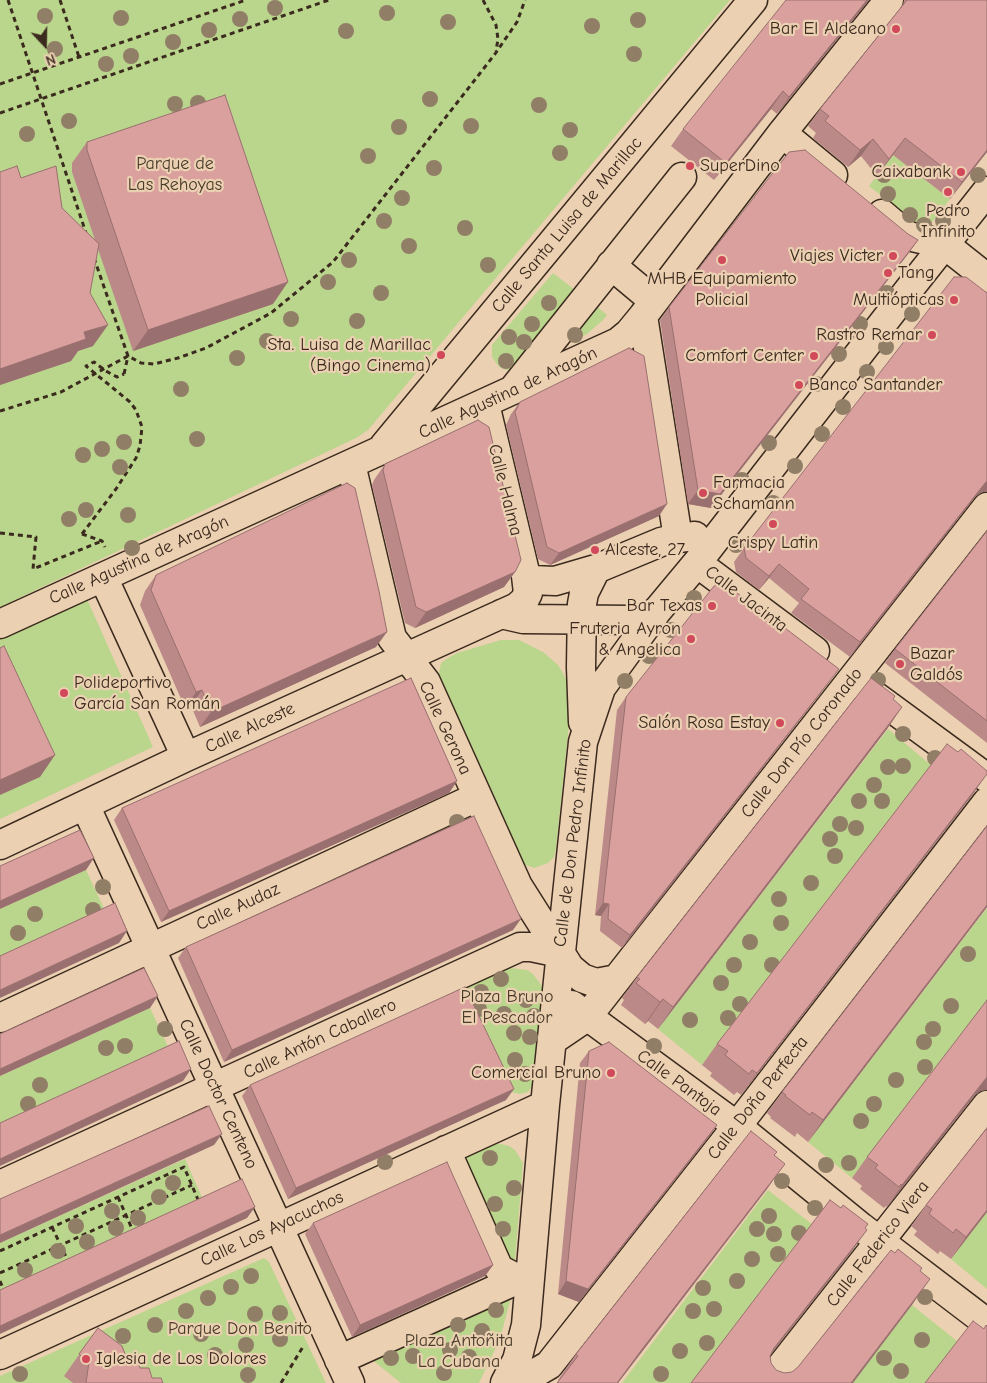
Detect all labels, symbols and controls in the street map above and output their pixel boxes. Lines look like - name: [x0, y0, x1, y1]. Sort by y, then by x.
- place label: Bar El Aldeano: [770, 18, 886, 40]
- north arrow: [20, 20, 70, 70]
- marker: Bar El Aldeano: [890, 23, 902, 35]
- text: N: [43, 50, 58, 69]
- street label: Calle Santa Luisa de Marillac: [487, 133, 647, 317]
- park label: Parque de Las Rehoyas: [128, 153, 222, 195]
- place label: SuperDino: [700, 155, 780, 177]
- marker: SuperDino: [684, 160, 696, 172]
- place label: Caixabank: [872, 161, 951, 183]
- marker: Caixabank: [955, 166, 967, 178]
- marker: Pedro Infinito: [942, 186, 954, 198]
- place label: Pedro Infinito: [921, 200, 975, 242]
- place label: Viajes Victer: [790, 245, 883, 267]
- marker: Viajes Victer: [887, 250, 899, 262]
- marker: MHB Equipamiento Policial: [716, 254, 728, 266]
- place label: Tang: [898, 262, 935, 284]
- marker: Tang: [882, 267, 894, 279]
- place label: MHB Equipamiento Policial: [647, 268, 797, 310]
- place label: Multiópticas: [853, 289, 944, 311]
- marker: Multiópticas: [948, 294, 960, 306]
- place label: Rastro Remar: [816, 324, 922, 346]
- marker: Rastro Remar: [926, 329, 938, 341]
- place label: Sta. Luisa de Marillac (Bingo Cinema): [268, 334, 431, 376]
- street label: Calle Agustina de Aragón: [415, 342, 601, 444]
- place label: Comfort Center: [685, 345, 804, 367]
- marker: Sta. Luisa de Marillac (Bingo Cinema): [435, 349, 447, 361]
- marker: Comfort Center: [808, 350, 820, 362]
- place label: Banco Santander: [809, 374, 942, 396]
- marker: Banco Santander: [793, 379, 805, 391]
- street label: Calle Halma: [483, 442, 527, 538]
- place label: Farmacia Schamann: [713, 472, 795, 514]
- marker: Farmacia Schamann: [697, 487, 709, 499]
- street label: Calle Agustina de Aragón: [46, 511, 232, 609]
- marker: Crispy Latin: [767, 518, 779, 530]
- place label: Crispy Latin: [728, 532, 818, 554]
- place label: Alceste, 27: [605, 539, 685, 561]
- marker: Alceste, 27: [589, 544, 601, 556]
- street label: Calle Jacinta: [701, 561, 791, 637]
- place label: Bar Texas: [627, 595, 702, 617]
- marker: Bar Texas: [706, 600, 718, 612]
- place label: Fruteria Ayron & Angelica: [569, 618, 681, 660]
- marker: Fruteria Ayron & Angelica: [685, 633, 697, 645]
- place label: Bazar Galdós: [910, 643, 963, 686]
- marker: Bazar Galdós: [894, 658, 906, 670]
- street label: Calle Don Pío Coronado: [737, 663, 867, 823]
- place label: Polideportivo García San Román: [74, 672, 220, 714]
- street label: Calle Gerona: [414, 678, 476, 778]
- marker: Polideportivo García San Román: [58, 687, 70, 699]
- street label: Calle Alceste: [202, 698, 298, 758]
- place label: Salón Rosa Estay: [638, 712, 770, 734]
- marker: Salón Rosa Estay: [774, 717, 786, 729]
- street label: Calle de Don Pedro Infinito: [550, 738, 596, 948]
- street label: Calle Audaz: [193, 878, 283, 936]
- park label: Plaza Bruno El Pescador: [461, 986, 553, 1028]
- street label: Calle Antón Caballero: [240, 994, 400, 1084]
- street label: Calle Doctor Centeno: [174, 1015, 262, 1173]
- street label: Calle Doña Perfecta: [703, 1032, 813, 1164]
- street label: Calle Pantoja: [632, 1045, 726, 1121]
- place label: Comercial Bruno: [471, 1062, 601, 1084]
- marker: Comercial Bruno: [605, 1067, 617, 1079]
- street label: Calle Federico Viera: [822, 1176, 934, 1312]
- street label: Calle Los Ayacuchos: [197, 1186, 347, 1272]
- park label: Parque Don Benito: [168, 1318, 312, 1340]
- park label: Plaza Antoñita La Cubana: [405, 1330, 513, 1372]
- place label: Iglesia de Los Dolores: [96, 1348, 266, 1370]
- marker: Iglesia de Los Dolores: [80, 1353, 92, 1365]

